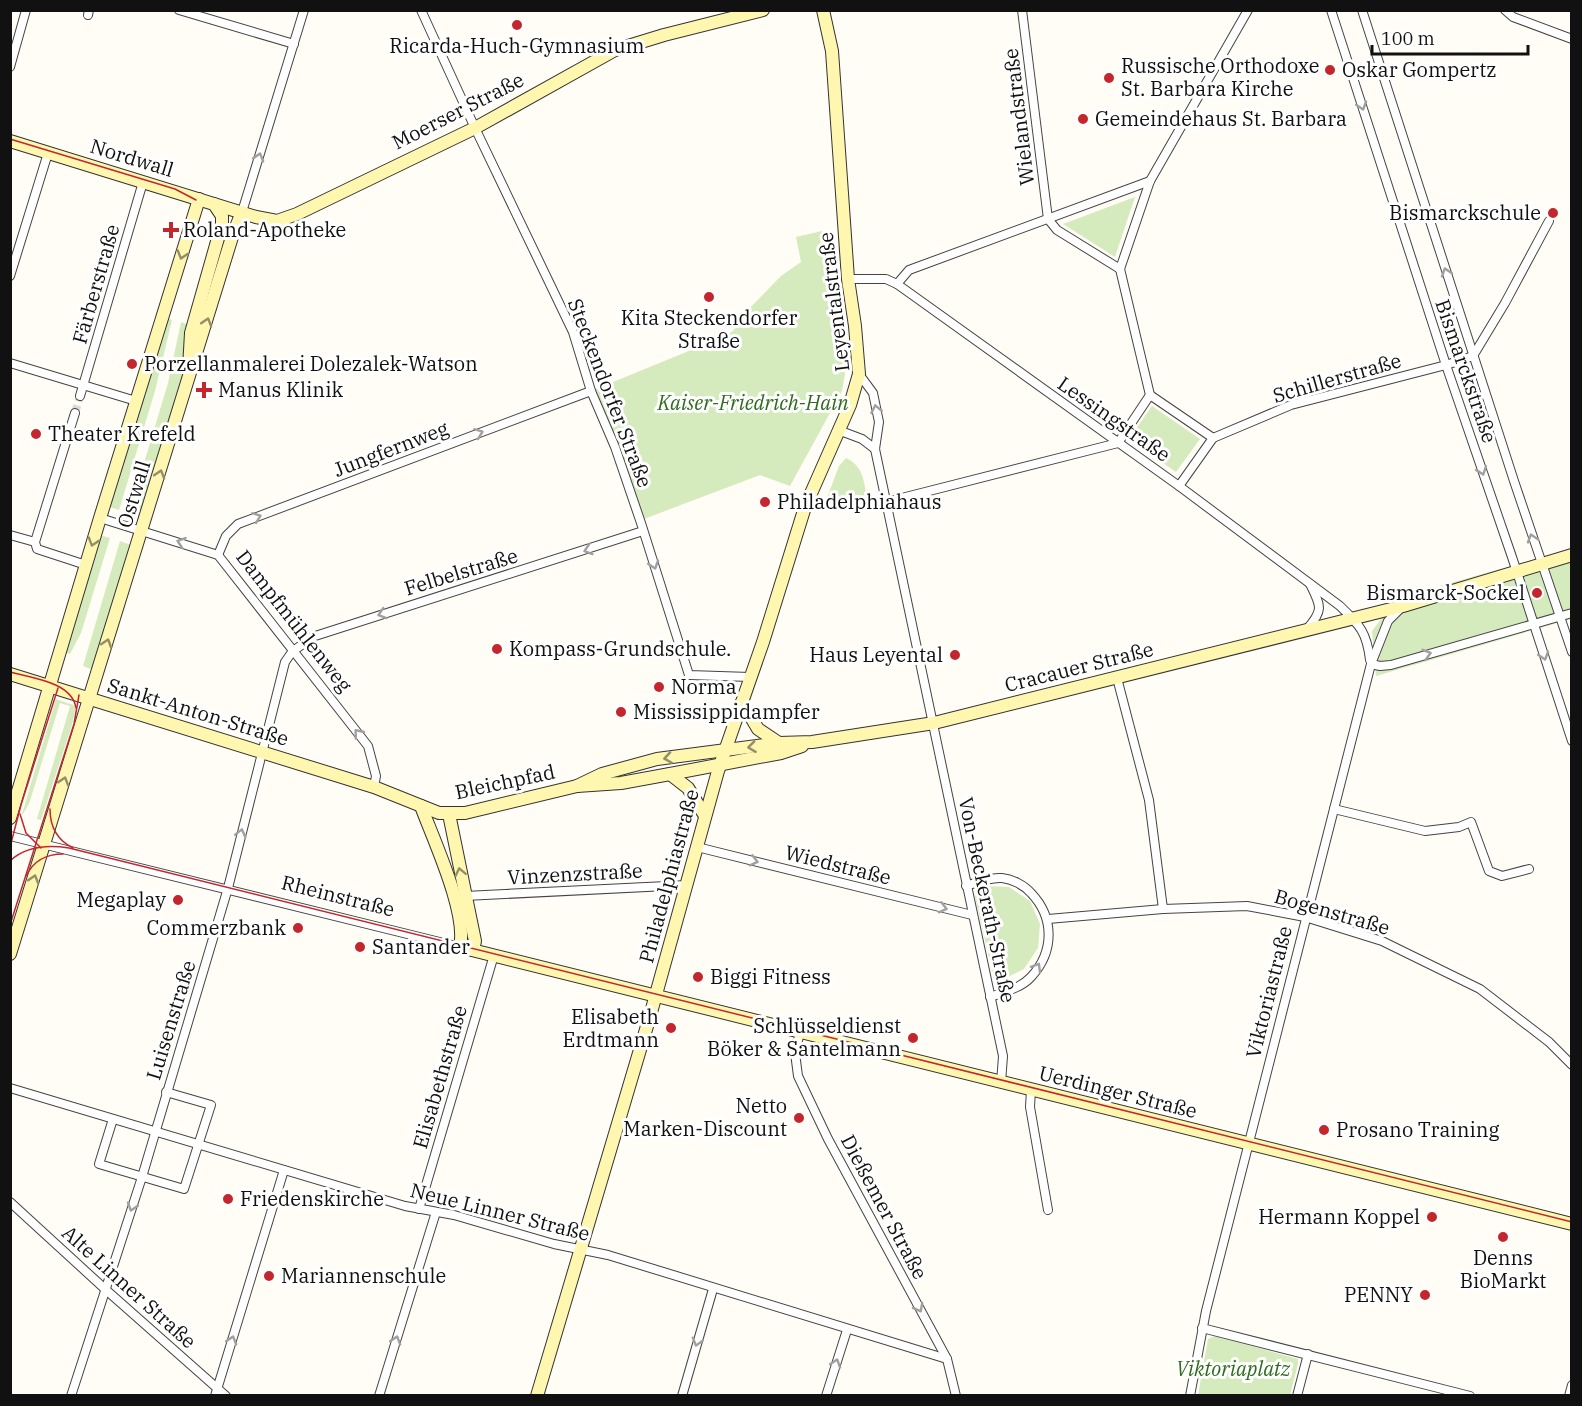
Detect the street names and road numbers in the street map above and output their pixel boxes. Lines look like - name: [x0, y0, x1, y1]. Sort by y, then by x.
- street label: Wielandstraße: [997, 47, 1040, 187]
- street label: Moerser Straße: [387, 66, 528, 155]
- street label: Nordwall: [87, 132, 177, 183]
- street label: Färberstraße: [66, 221, 125, 347]
- street label: Leyentalstraße: [812, 231, 855, 373]
- street label: Steckendorfer Straße: [562, 294, 659, 491]
- street label: Bismarckstraße: [1429, 295, 1504, 446]
- street label: Schillerstraße: [1269, 346, 1404, 409]
- street label: Lessingstraße: [1052, 370, 1176, 467]
- street label: Jungfernweg: [330, 414, 452, 483]
- street label: Ostwall: [110, 457, 157, 531]
- street label: Felbelstraße: [401, 541, 521, 602]
- street label: Dampfmühlenweg: [230, 544, 358, 697]
- street label: Cracauer Straße: [1002, 635, 1156, 698]
- street label: Sankt-Anton-Straße: [104, 671, 292, 752]
- street label: Bleichpfad: [452, 758, 557, 805]
- street label: Philadelphiastraße: [632, 786, 705, 966]
- street label: Von-Beckerath-Straße: [953, 795, 1022, 1005]
- street label: Wiedstraße: [782, 838, 894, 891]
- street label: Vinzenzstraße: [507, 856, 643, 891]
- street label: Rheinstraße: [279, 868, 398, 923]
- street label: Bogenstraße: [1271, 882, 1393, 941]
- street label: Viktoriastraße: [1239, 923, 1298, 1061]
- street label: Luisenstraße: [140, 957, 202, 1083]
- street label: Elisabethstraße: [406, 1002, 473, 1152]
- street label: Uerdinger Straße: [1036, 1059, 1200, 1124]
- street label: Dießemer Straße: [835, 1130, 934, 1284]
- street label: Neue Linner Straße: [408, 1176, 593, 1247]
- street label: Alte Linner Straße: [56, 1219, 202, 1354]

